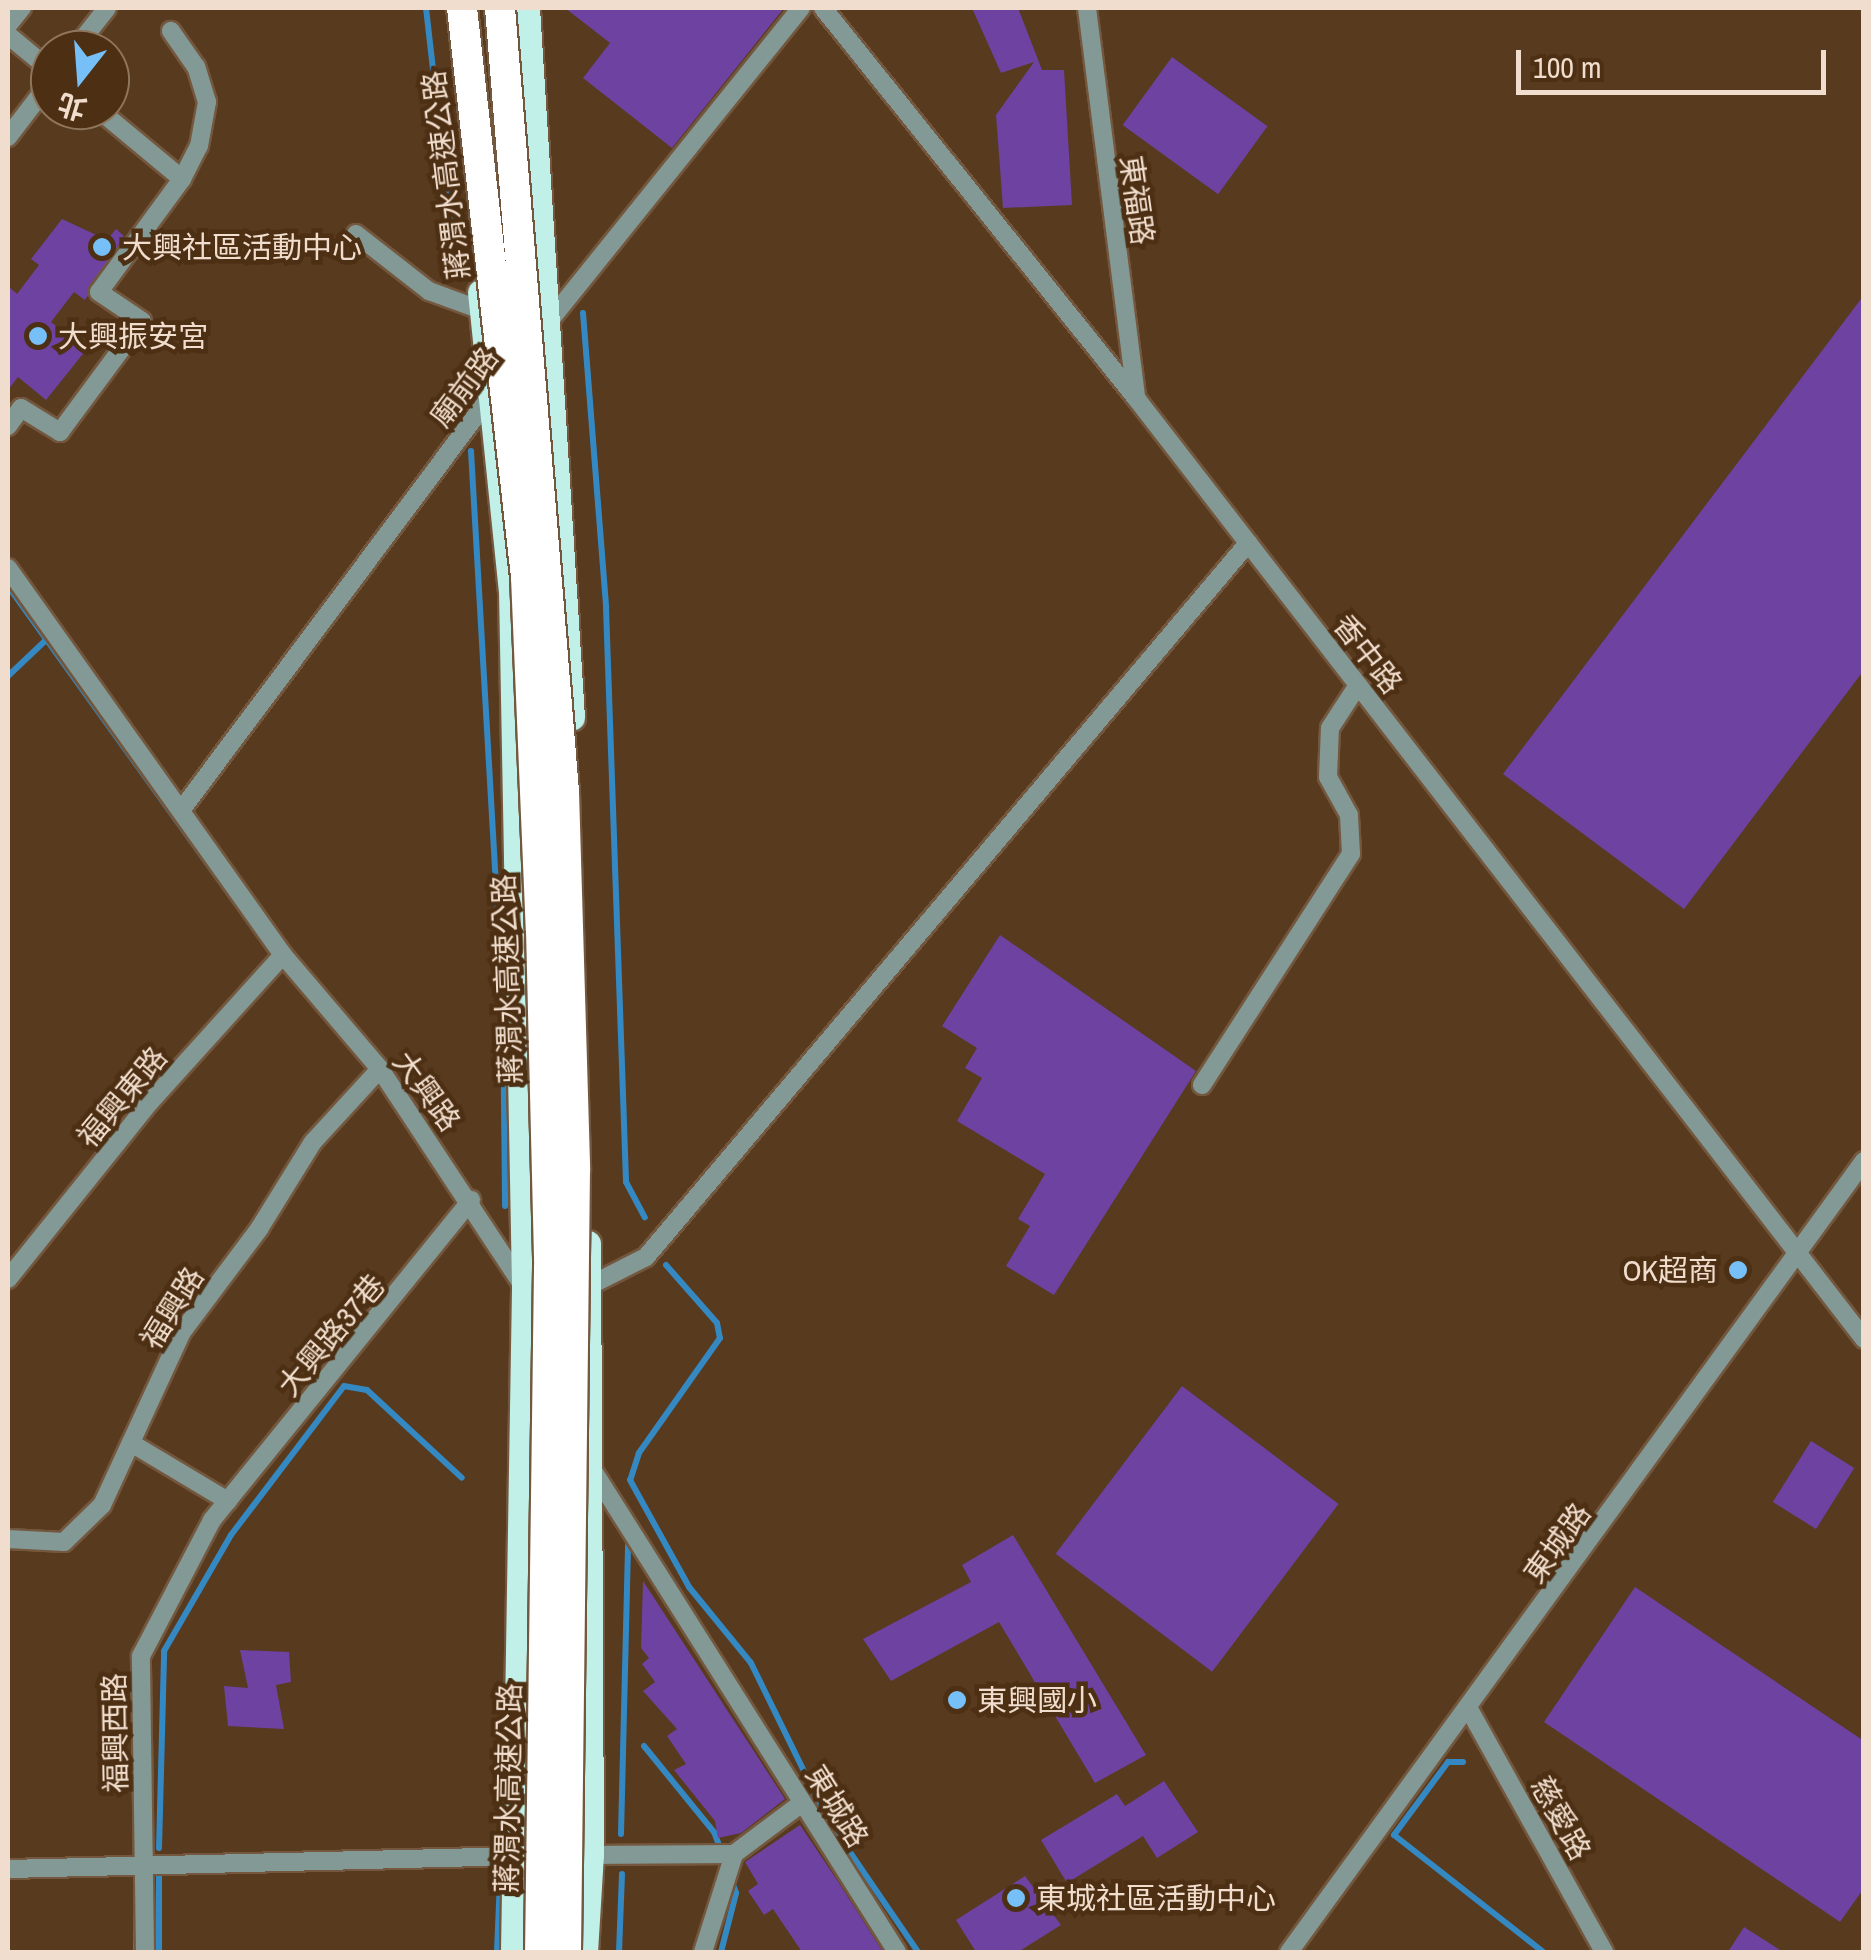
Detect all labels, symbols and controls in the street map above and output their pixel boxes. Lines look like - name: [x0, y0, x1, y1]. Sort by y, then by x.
- north arrow: [30, 30, 130, 130]
- scale bar: [1521, 30, 1831, 92]
- text: 100 m: [1533, 47, 1601, 87]
- street label: 蔣渭水高速公路: [415, 69, 477, 281]
- text: 北: [53, 85, 91, 129]
- street label: 東福路: [1113, 153, 1161, 247]
- place label: 大興社區活動中心: [122, 229, 362, 265]
- marker: 大興社區活動中心: [91, 236, 113, 258]
- place label: 大興振安宮: [58, 318, 208, 354]
- marker: 大興振安宮: [27, 325, 49, 347]
- street label: 廟前路: [423, 340, 505, 434]
- street label: 香中路: [1326, 607, 1410, 701]
- street label: 蔣渭水高速公路: [485, 873, 529, 1085]
- street label: 福興東路: [70, 1039, 174, 1155]
- street label: 大興路: [386, 1044, 468, 1138]
- place label: OK超商: [1622, 1252, 1718, 1288]
- marker: OK超商: [1727, 1259, 1749, 1281]
- street label: 福興路: [133, 1260, 211, 1356]
- street label: 大興路37巷: [270, 1267, 392, 1403]
- street label: 東城路: [1516, 1496, 1598, 1590]
- street label: 福興西路: [96, 1673, 134, 1793]
- place label: 東興國小: [977, 1682, 1097, 1718]
- street label: 蔣渭水高速公路: [488, 1683, 528, 1893]
- marker: 東興國小: [946, 1689, 968, 1711]
- street label: 東城路: [798, 1758, 876, 1854]
- street label: 慈愛路: [1523, 1770, 1599, 1866]
- place label: 東城社區活動中心: [1036, 1880, 1276, 1916]
- marker: 東城社區活動中心: [1005, 1887, 1027, 1909]

